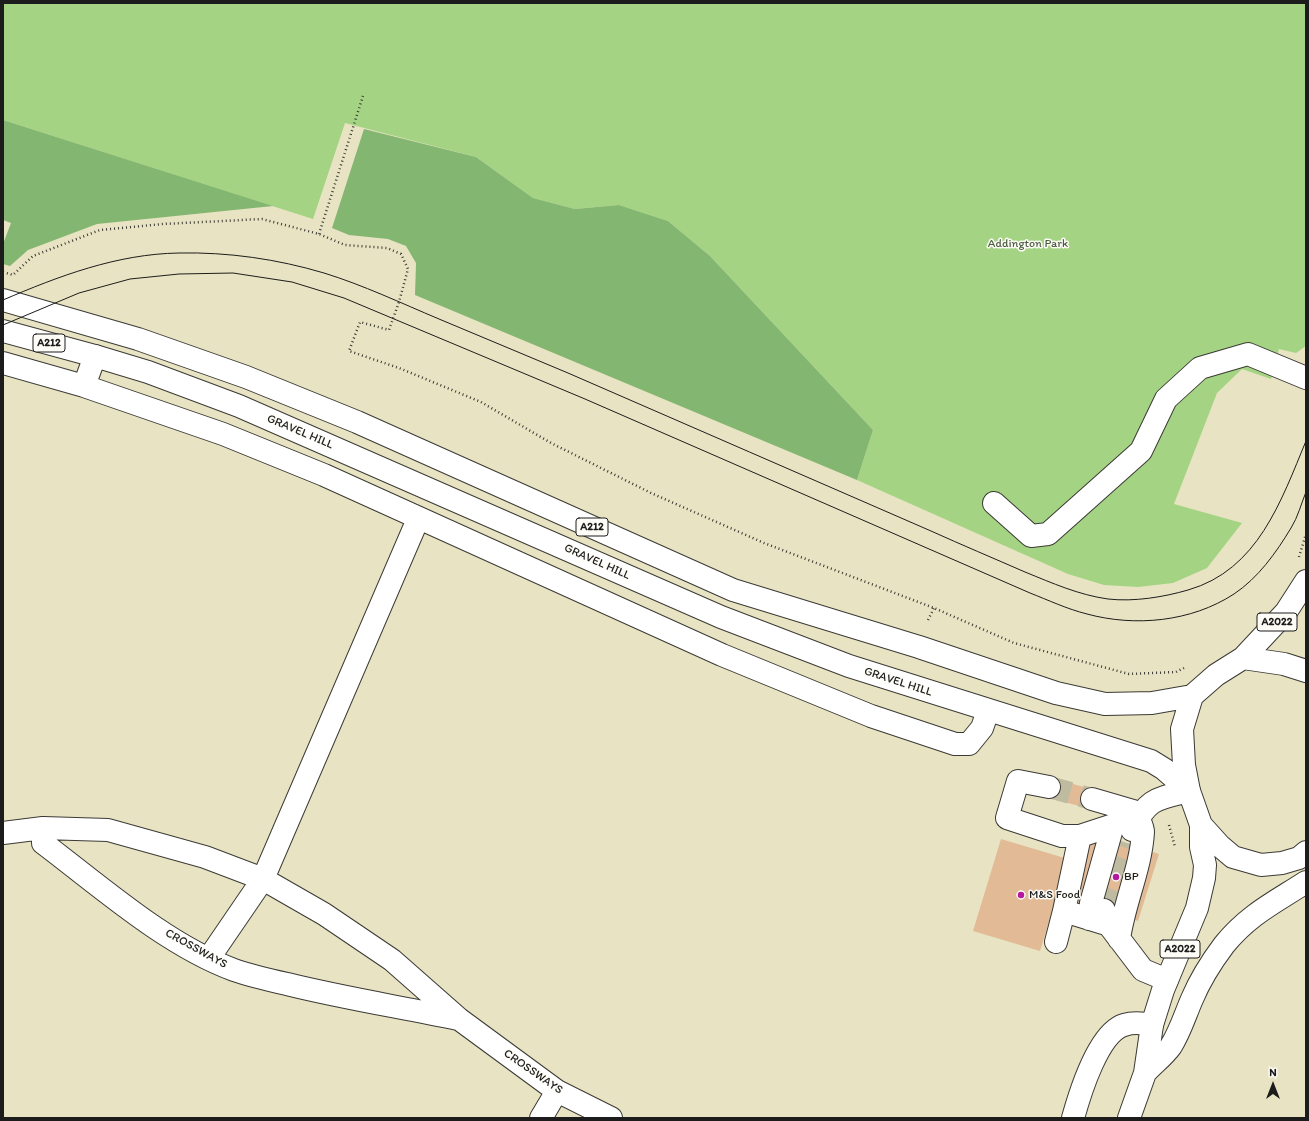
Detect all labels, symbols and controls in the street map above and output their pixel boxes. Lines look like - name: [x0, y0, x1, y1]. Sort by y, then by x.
- park label: Addington Park: [988, 237, 1068, 251]
- road number: A212: [33, 334, 65, 352]
- street label: GRAVEL HILL: [265, 412, 335, 452]
- road number: A212: [576, 518, 608, 536]
- street label: GRAVEL HILL: [562, 541, 632, 583]
- road number: A2022: [1257, 613, 1297, 631]
- street label: GRAVEL HILL: [862, 664, 934, 700]
- place label: BP: [1124, 870, 1139, 884]
- marker: BP: [1111, 872, 1121, 882]
- place label: M&S Food: [1029, 888, 1080, 902]
- marker: M&S Food: [1016, 890, 1026, 900]
- street label: CROSSWAYS: [162, 926, 230, 972]
- road number: A2022: [1160, 940, 1200, 958]
- street label: CROSSWAYS: [501, 1046, 565, 1098]
- north arrow: [1253, 1065, 1293, 1105]
- text: N: [1269, 1066, 1277, 1079]

